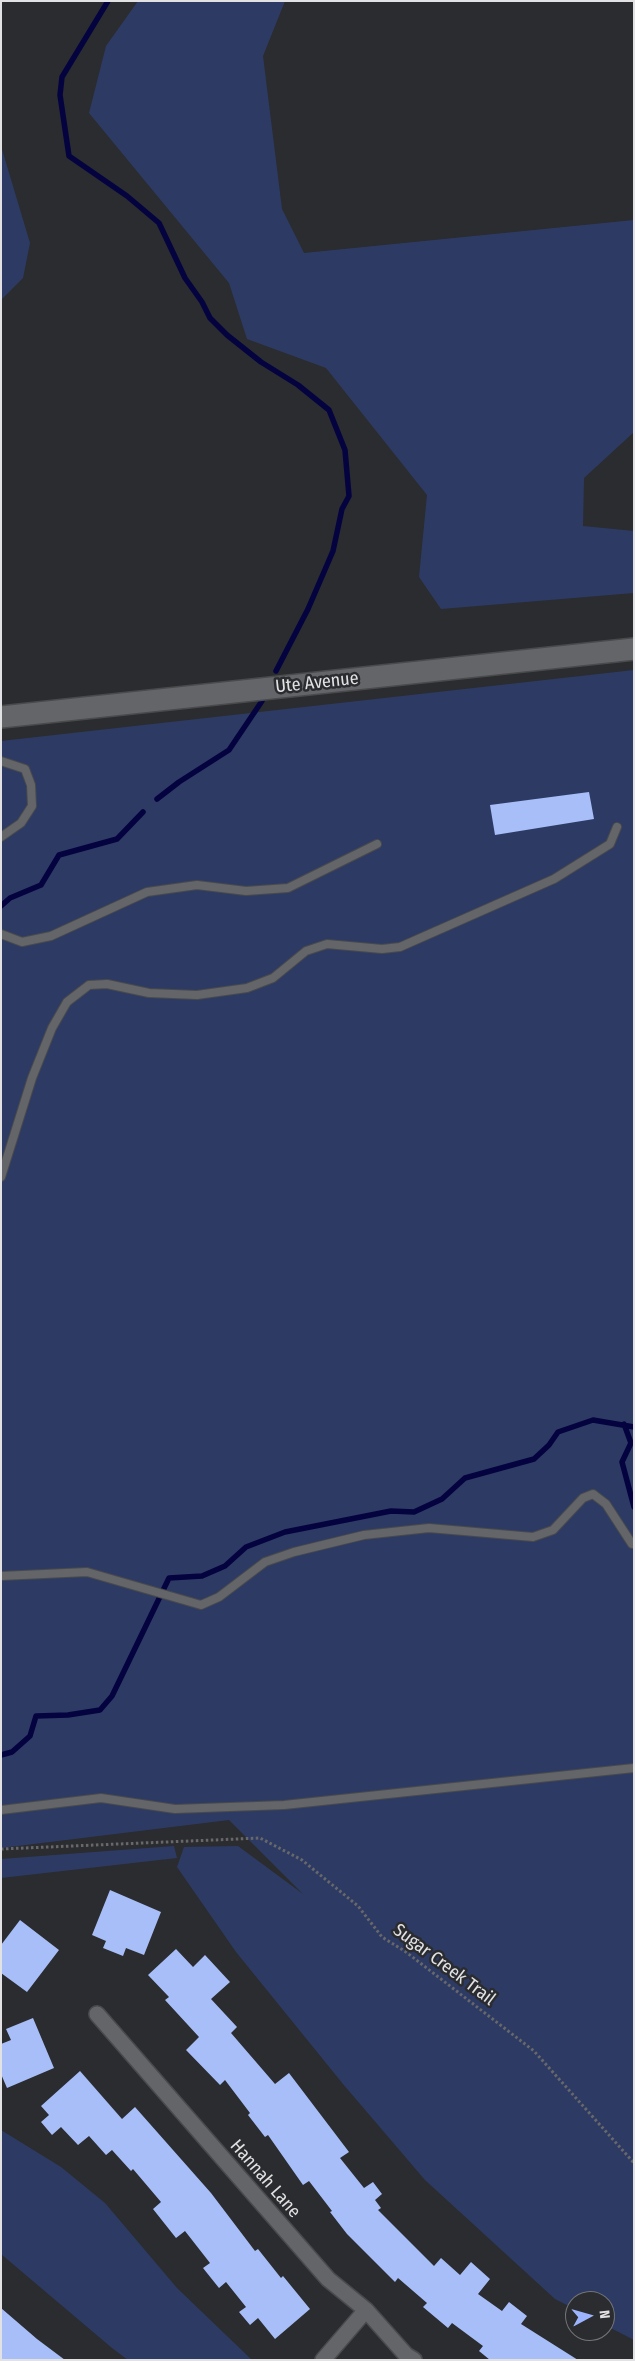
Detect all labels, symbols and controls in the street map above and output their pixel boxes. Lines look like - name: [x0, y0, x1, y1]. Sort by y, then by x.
- street label: Ute Avenue: [274, 668, 360, 698]
- street label: Sugar Creek Trail: [389, 1920, 499, 2010]
- street label: Hannah Lane: [225, 2136, 305, 2222]
- north arrow: [565, 2291, 615, 2341]
- text: N: [596, 2309, 613, 2320]

